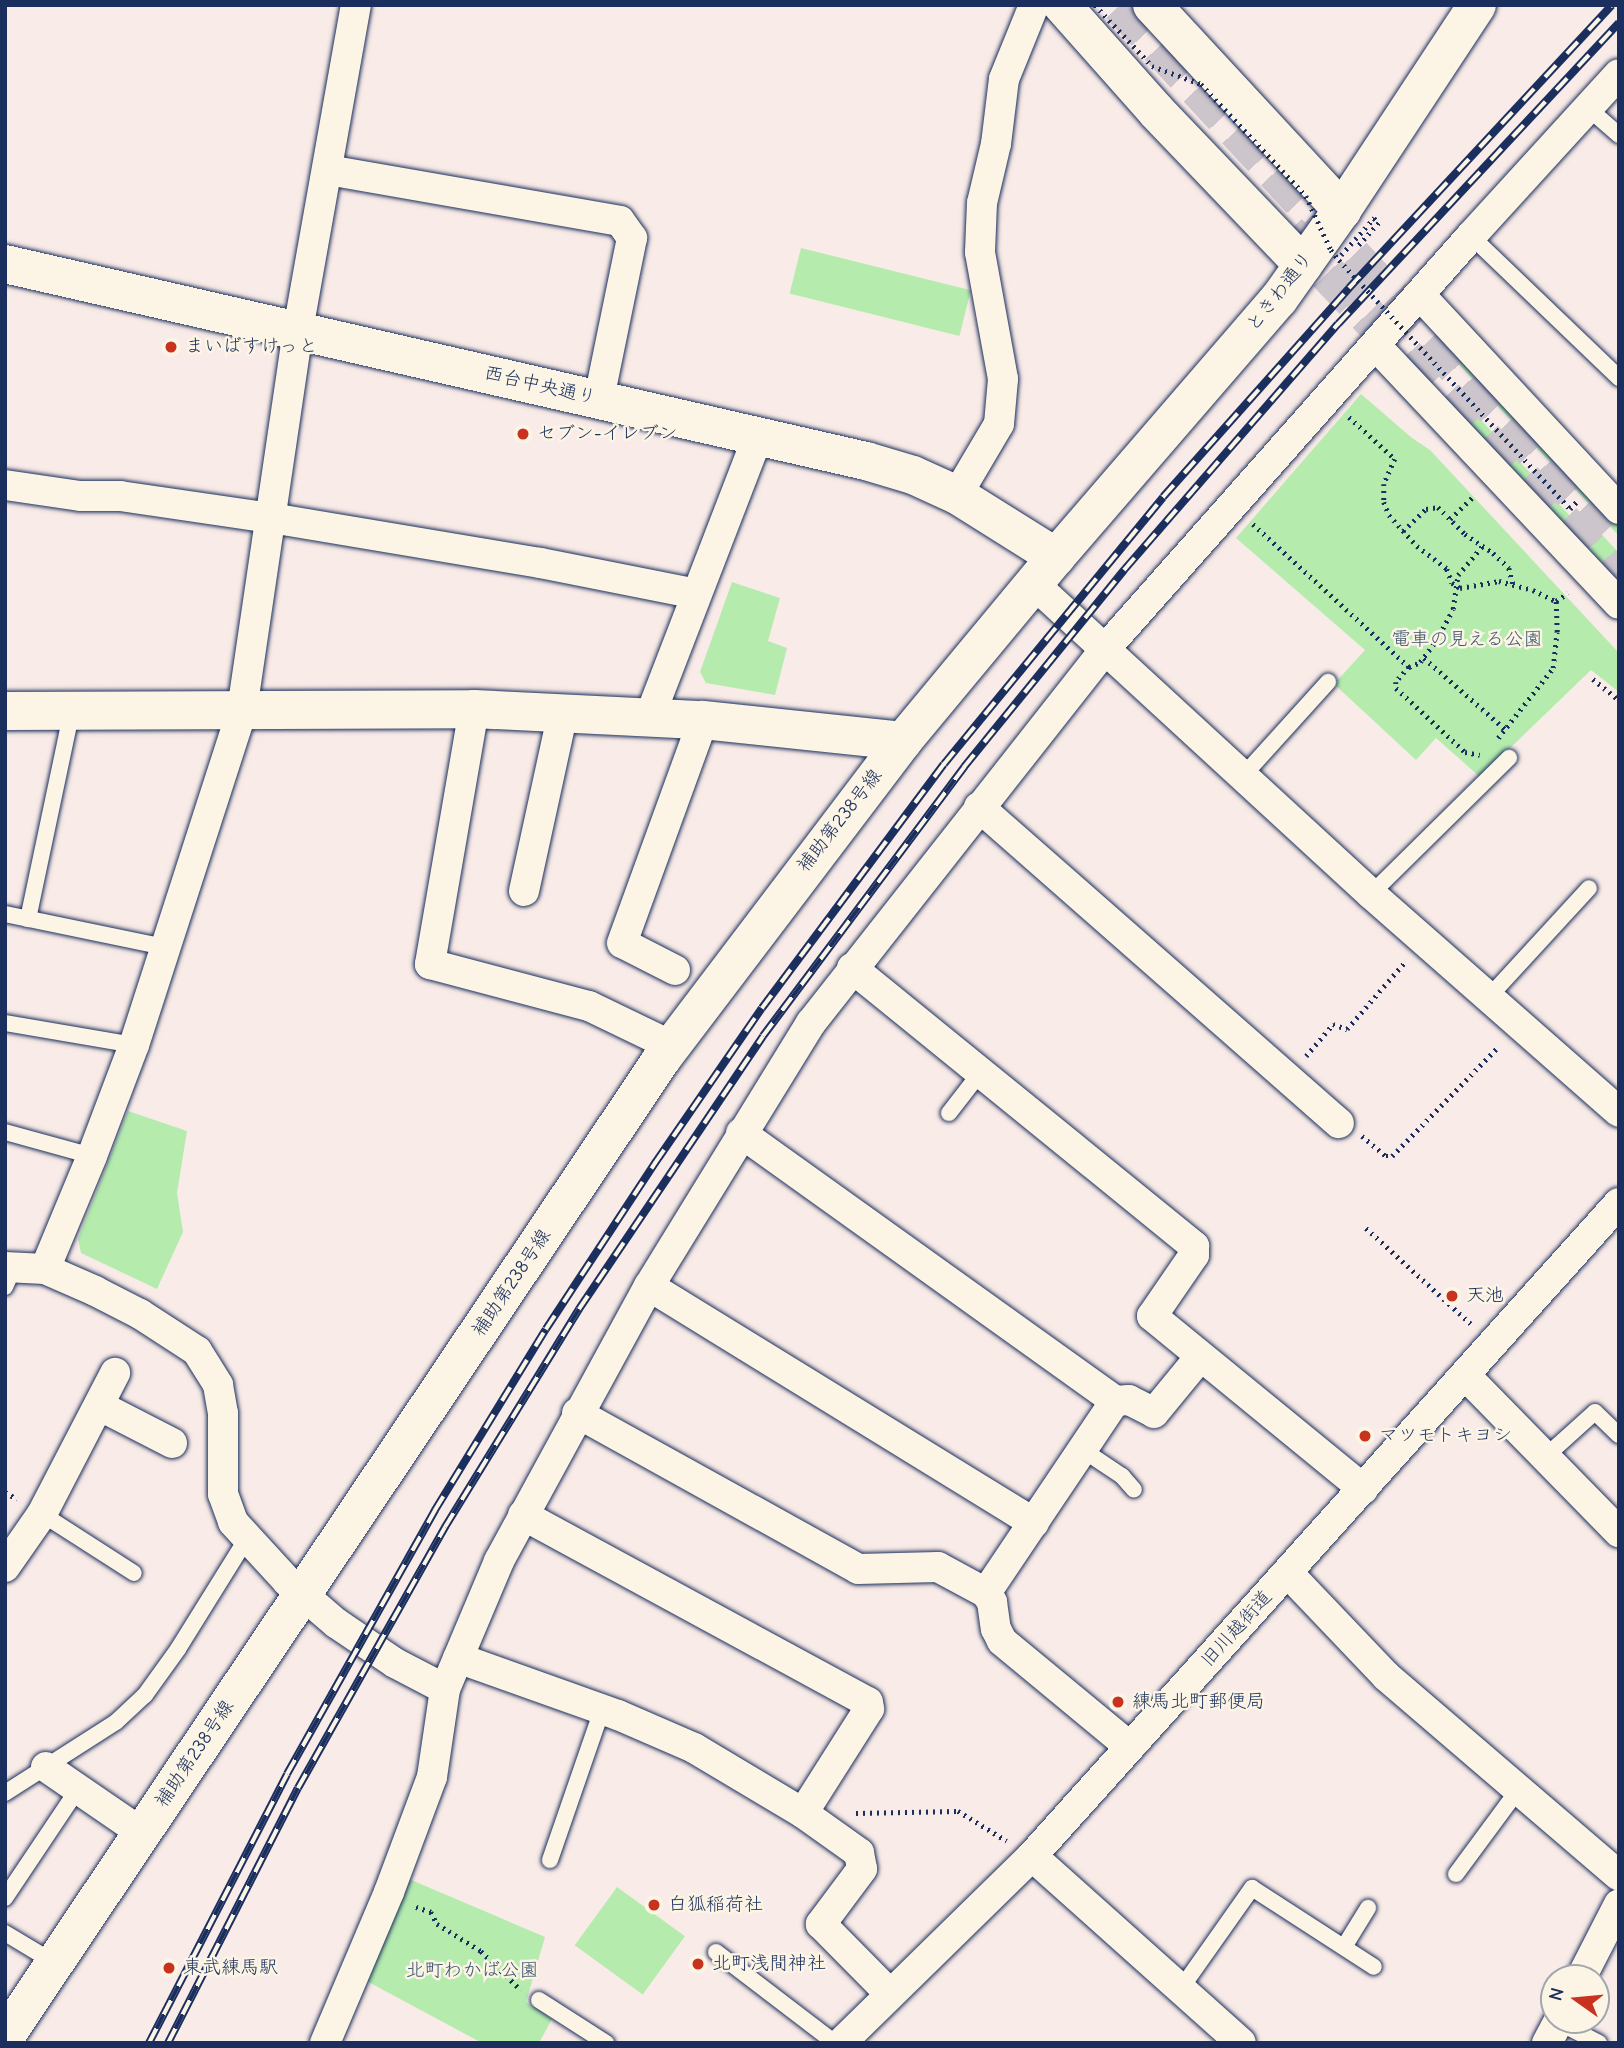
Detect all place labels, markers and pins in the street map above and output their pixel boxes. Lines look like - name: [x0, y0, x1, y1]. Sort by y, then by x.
- place label: まいばすけっと: [185, 336, 318, 358]
- marker: まいばすけっと: [163, 339, 179, 355]
- place label: セブン-イレブン: [537, 423, 678, 445]
- marker: セブン-イレブン: [515, 426, 531, 442]
- place label: 天池: [1466, 1285, 1504, 1307]
- marker: 天池: [1444, 1288, 1460, 1304]
- place label: マツモトキヨシ: [1379, 1425, 1512, 1447]
- marker: マツモトキヨシ: [1357, 1428, 1373, 1444]
- place label: 練馬北町郵便局: [1132, 1691, 1265, 1713]
- marker: 練馬北町郵便局: [1110, 1694, 1126, 1710]
- place label: 白狐稲荷社: [668, 1894, 763, 1916]
- marker: 白狐稲荷社: [646, 1897, 662, 1913]
- place label: 北町浅間神社: [712, 1953, 826, 1975]
- marker: 北町浅間神社: [690, 1956, 706, 1972]
- place label: 東武練馬駅: [183, 1957, 278, 1979]
- marker: 東武練馬駅: [161, 1960, 177, 1976]

